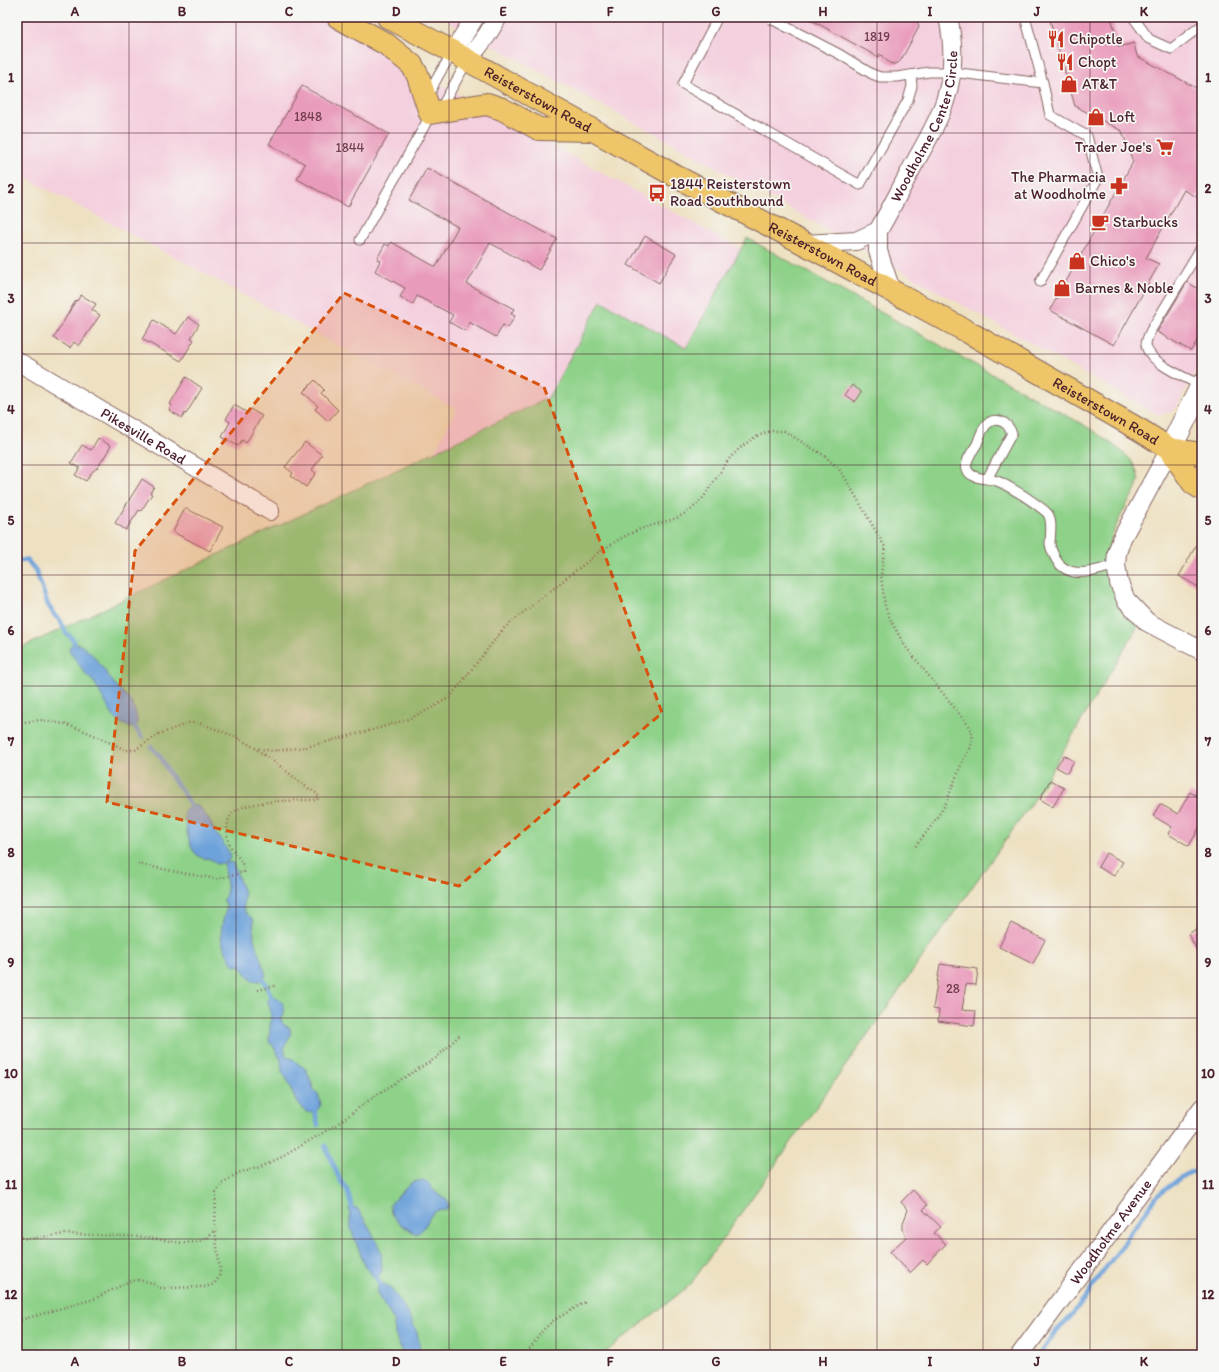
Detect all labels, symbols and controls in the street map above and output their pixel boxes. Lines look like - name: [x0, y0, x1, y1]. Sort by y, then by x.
- text: A: [70, 4, 80, 19]
- text: B: [178, 4, 187, 19]
- text: C: [285, 4, 294, 19]
- text: D: [392, 4, 401, 19]
- text: E: [499, 4, 507, 19]
- text: F: [607, 4, 614, 19]
- text: G: [712, 4, 721, 19]
- text: H: [819, 4, 828, 19]
- text: I: [928, 4, 933, 19]
- text: J: [1033, 4, 1041, 19]
- text: K: [1140, 4, 1149, 19]
- house number: 1819: [864, 29, 890, 44]
- restaurant icon: Chipotle: [1046, 29, 1066, 49]
- place label: Chipotle: [1069, 30, 1123, 48]
- street label: Woodholme Center Circle: [887, 51, 961, 205]
- restaurant icon: Chopt: [1055, 52, 1075, 72]
- place label: Chopt: [1078, 53, 1117, 71]
- street label: Reisterstown Road: [481, 62, 595, 136]
- text: 1: [8, 70, 14, 85]
- text: 1: [1205, 70, 1211, 85]
- shop icon: AT&T: [1059, 74, 1079, 94]
- place label: AT&T: [1082, 75, 1118, 93]
- shop icon: Loft: [1086, 107, 1106, 127]
- place label: Loft: [1109, 108, 1135, 126]
- house number: 1848: [294, 109, 322, 124]
- supermarket icon: Trader Joe's: [1155, 137, 1175, 157]
- place label: Trader Joe's: [1075, 138, 1152, 156]
- house number: 1844: [336, 140, 365, 155]
- place label: The Pharmacia at Woodholme: [1011, 168, 1107, 203]
- place label: 1844 Reisterstown Road Southbound: [670, 175, 791, 210]
- pharmacy icon: The Pharmacia at Woodholme: [1109, 176, 1129, 196]
- text: 2: [8, 181, 15, 196]
- text: 2: [1205, 181, 1212, 196]
- bus stop icon: 1844 Reisterstown Road Southbound: [647, 183, 667, 203]
- cafe icon: Starbucks: [1090, 212, 1110, 232]
- place label: Starbucks: [1113, 213, 1178, 231]
- street label: Reisterstown Road: [766, 218, 880, 290]
- shop icon: Chico's: [1067, 251, 1087, 271]
- place label: Chico's: [1090, 252, 1136, 270]
- shop icon: Barnes & Noble: [1052, 278, 1072, 298]
- place label: Barnes & Noble: [1075, 279, 1174, 297]
- text: 3: [7, 291, 15, 306]
- text: 3: [1204, 291, 1212, 306]
- street label: Reisterstown Road: [1049, 373, 1163, 449]
- text: 4: [7, 402, 15, 417]
- text: 4: [1204, 402, 1212, 417]
- street label: Pikesville Road: [97, 404, 190, 468]
- text: 5: [8, 513, 15, 528]
- text: 5: [1205, 513, 1212, 528]
- text: 6: [8, 623, 15, 638]
- text: 6: [1205, 623, 1212, 638]
- text: 7: [7, 734, 15, 749]
- text: 7: [1204, 734, 1212, 749]
- text: 8: [7, 845, 15, 860]
- text: 8: [1204, 845, 1212, 860]
- text: 9: [8, 955, 15, 970]
- text: 9: [1205, 955, 1212, 970]
- house number: 28: [946, 981, 960, 996]
- text: 10: [4, 1066, 18, 1081]
- text: 10: [1201, 1066, 1215, 1081]
- street label: Woodholme Avenue: [1066, 1176, 1155, 1288]
- text: 11: [5, 1177, 17, 1192]
- text: 11: [1202, 1177, 1214, 1192]
- text: 12: [5, 1287, 18, 1302]
- text: 12: [1202, 1287, 1215, 1302]
- text: A: [70, 1354, 80, 1369]
- text: B: [178, 1354, 187, 1369]
- text: C: [285, 1354, 294, 1369]
- text: D: [392, 1354, 401, 1369]
- text: E: [499, 1354, 507, 1369]
- text: F: [607, 1354, 614, 1369]
- text: G: [712, 1354, 721, 1369]
- text: H: [819, 1354, 828, 1369]
- text: I: [928, 1354, 933, 1369]
- text: J: [1033, 1354, 1041, 1369]
- text: K: [1140, 1354, 1149, 1369]

